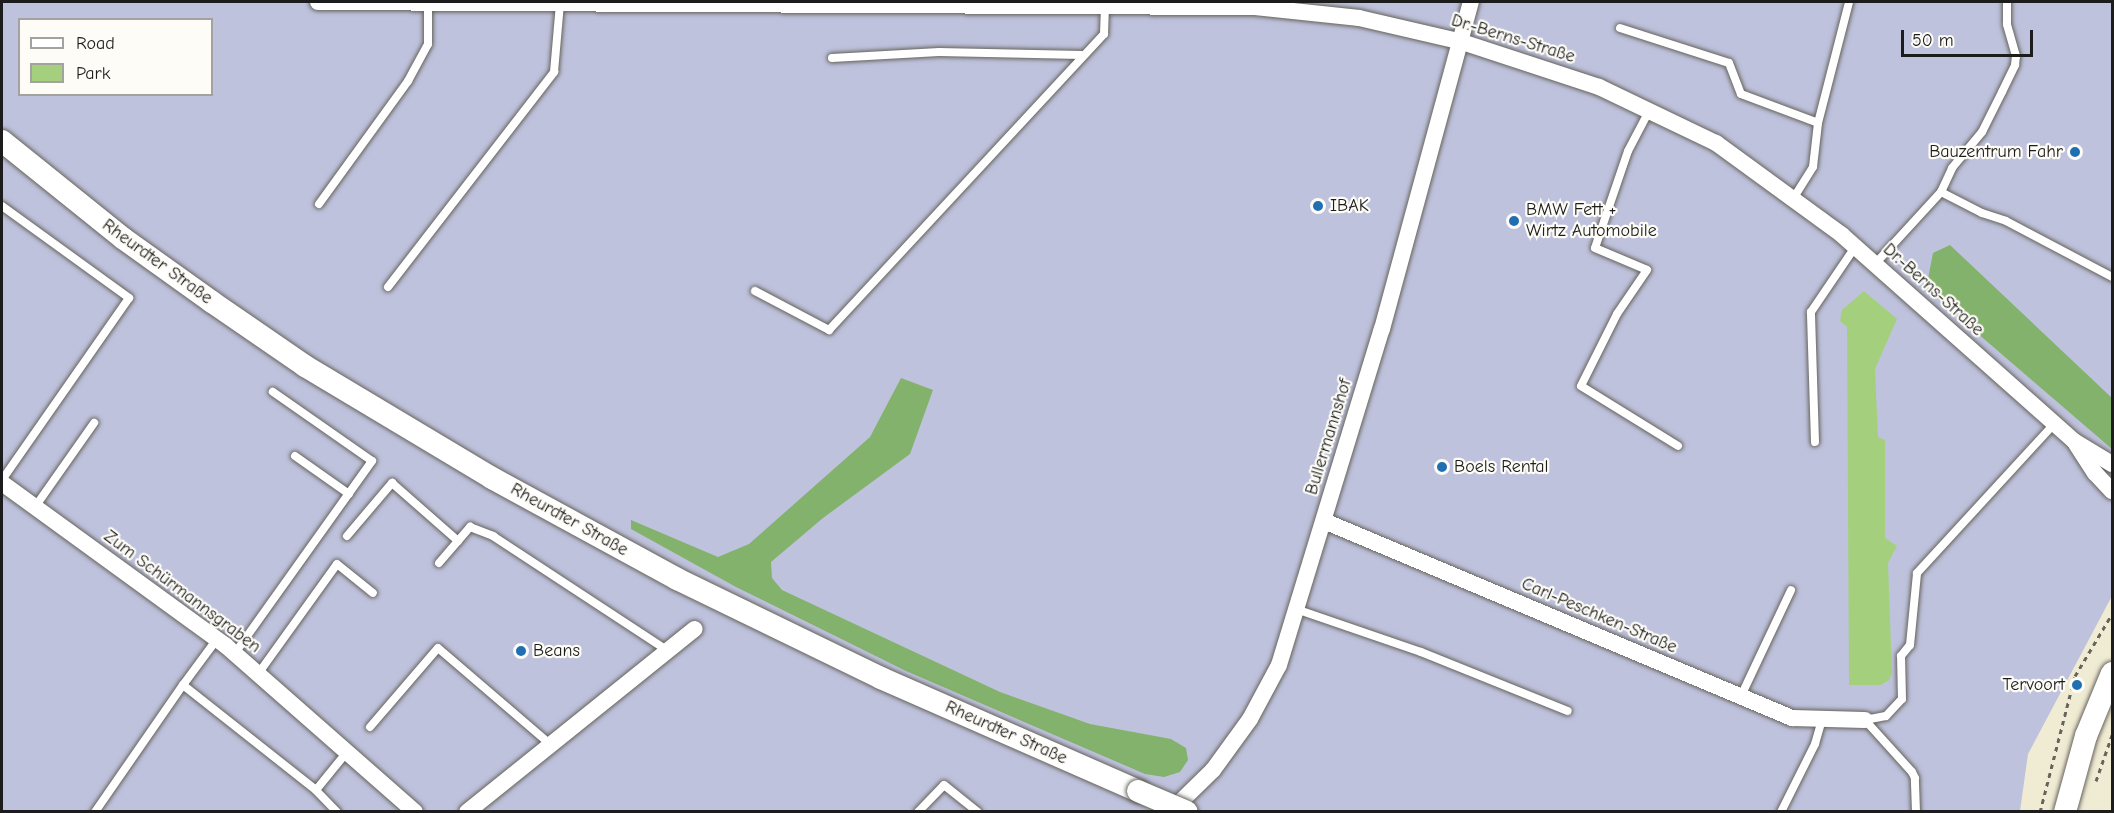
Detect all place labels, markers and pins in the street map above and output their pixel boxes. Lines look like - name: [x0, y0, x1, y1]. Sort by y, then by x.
- place label: Bauzentrum Fahr: [1929, 141, 2063, 163]
- marker: Bauzentrum Fahr: [2068, 145, 2082, 159]
- place label: IBAK: [1330, 195, 1369, 217]
- marker: IBAK: [1311, 199, 1325, 213]
- place label: BMW Fett + Wirtz Automobile: [1526, 200, 1657, 242]
- marker: BMW Fett + Wirtz Automobile: [1507, 214, 1521, 228]
- place label: Boels Rental: [1454, 456, 1548, 478]
- marker: Boels Rental: [1435, 460, 1449, 474]
- place label: Beans: [533, 640, 580, 662]
- marker: Beans: [514, 644, 528, 658]
- place label: Tervoort: [2002, 674, 2065, 696]
- marker: Tervoort: [2070, 678, 2084, 692]

